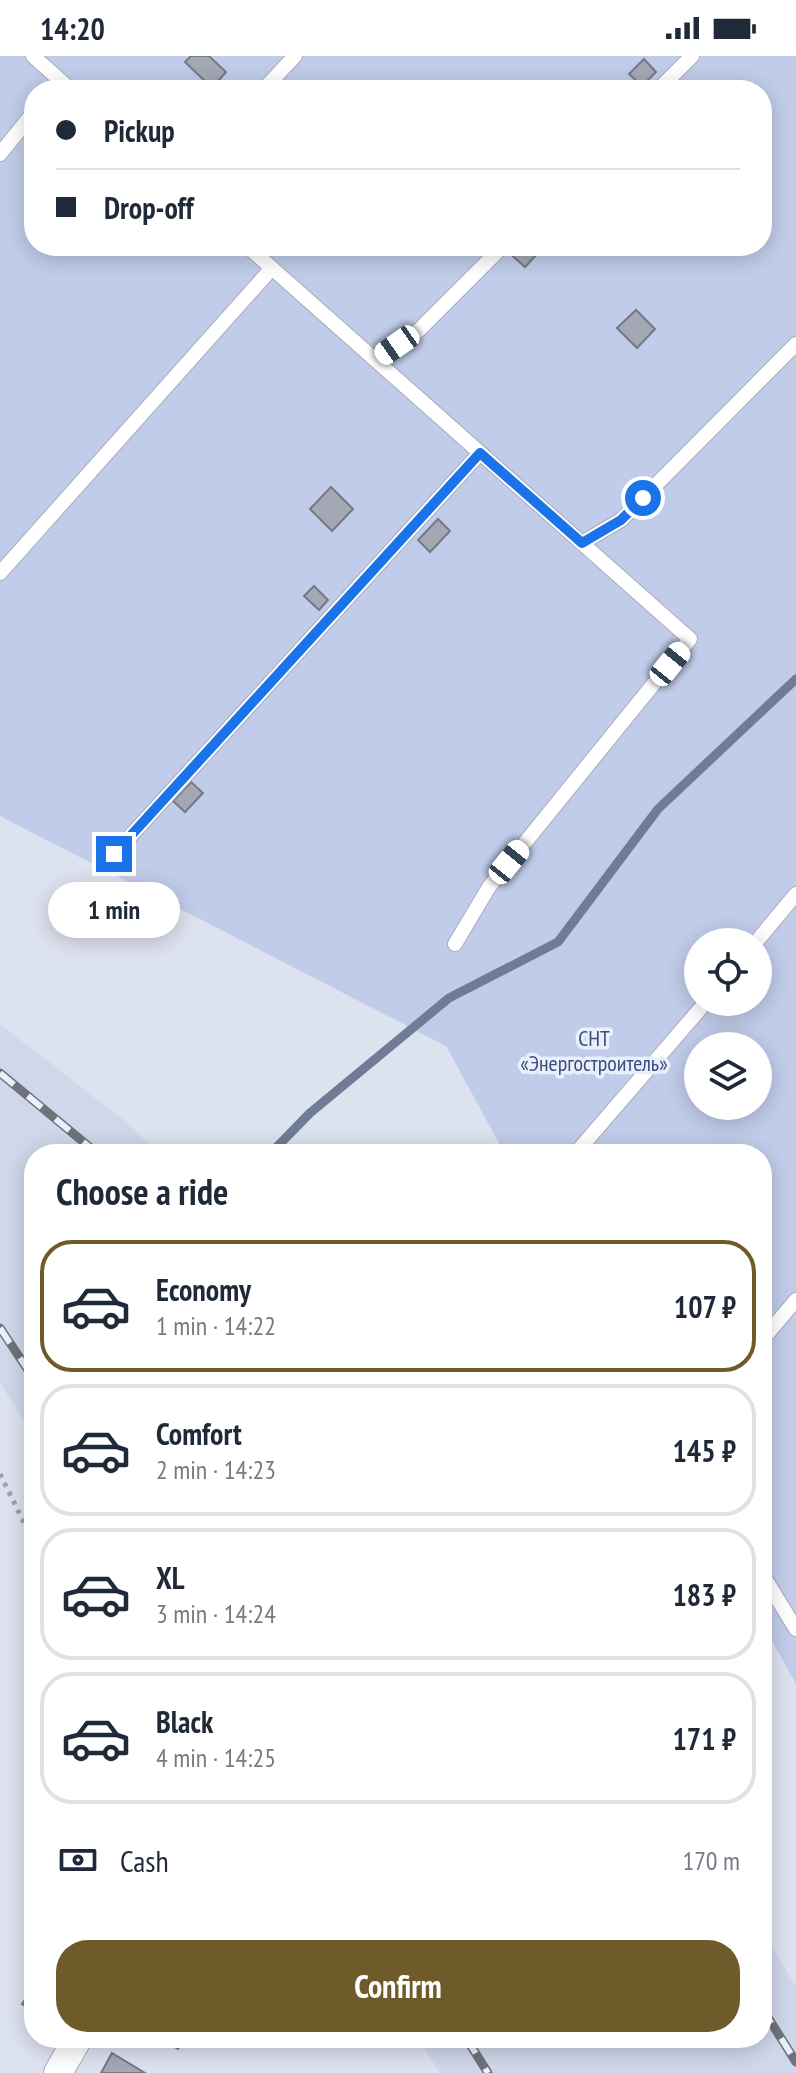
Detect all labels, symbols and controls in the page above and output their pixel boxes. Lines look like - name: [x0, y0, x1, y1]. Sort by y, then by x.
- text: 14:20: [40, 9, 105, 48]
- text: Pickup: [104, 111, 175, 150]
- text: Drop-off: [104, 188, 194, 227]
- car: [370, 321, 424, 369]
- route start: [625, 480, 661, 516]
- car: [646, 638, 694, 690]
- route end: [96, 836, 132, 872]
- car: [485, 836, 533, 888]
- callout: 1 min: [48, 882, 180, 938]
- text: 1 min: [88, 893, 140, 926]
- map controls: [684, 928, 772, 1120]
- button: locate: [684, 928, 772, 1016]
- park label: СНТ «Энергостроитель»: [520, 1024, 668, 1077]
- button: layers: [684, 1032, 772, 1120]
- text: Choose a ride: [56, 1168, 228, 1215]
- icon: car: [60, 1270, 132, 1342]
- text: Economy: [156, 1270, 251, 1309]
- text: 107 ₽: [674, 1287, 736, 1326]
- text: 1 min · 14:22: [156, 1309, 276, 1342]
- icon: car: [60, 1414, 132, 1486]
- text: Comfort: [156, 1414, 242, 1453]
- text: 145 ₽: [672, 1431, 736, 1470]
- text: 2 min · 14:23: [156, 1453, 276, 1486]
- icon: car: [60, 1558, 132, 1630]
- text: XL: [156, 1558, 185, 1597]
- text: 183 ₽: [672, 1575, 736, 1614]
- text: 3 min · 14:24: [156, 1597, 276, 1630]
- icon: car: [60, 1702, 132, 1774]
- text: Black: [156, 1702, 213, 1741]
- text: 171 ₽: [672, 1719, 736, 1758]
- text: 4 min · 14:25: [156, 1741, 276, 1774]
- icon: cash: [56, 1838, 100, 1882]
- text: Cash: [120, 1841, 169, 1880]
- text: 170 m: [682, 1844, 740, 1877]
- button: Confirm: [56, 1940, 740, 2032]

